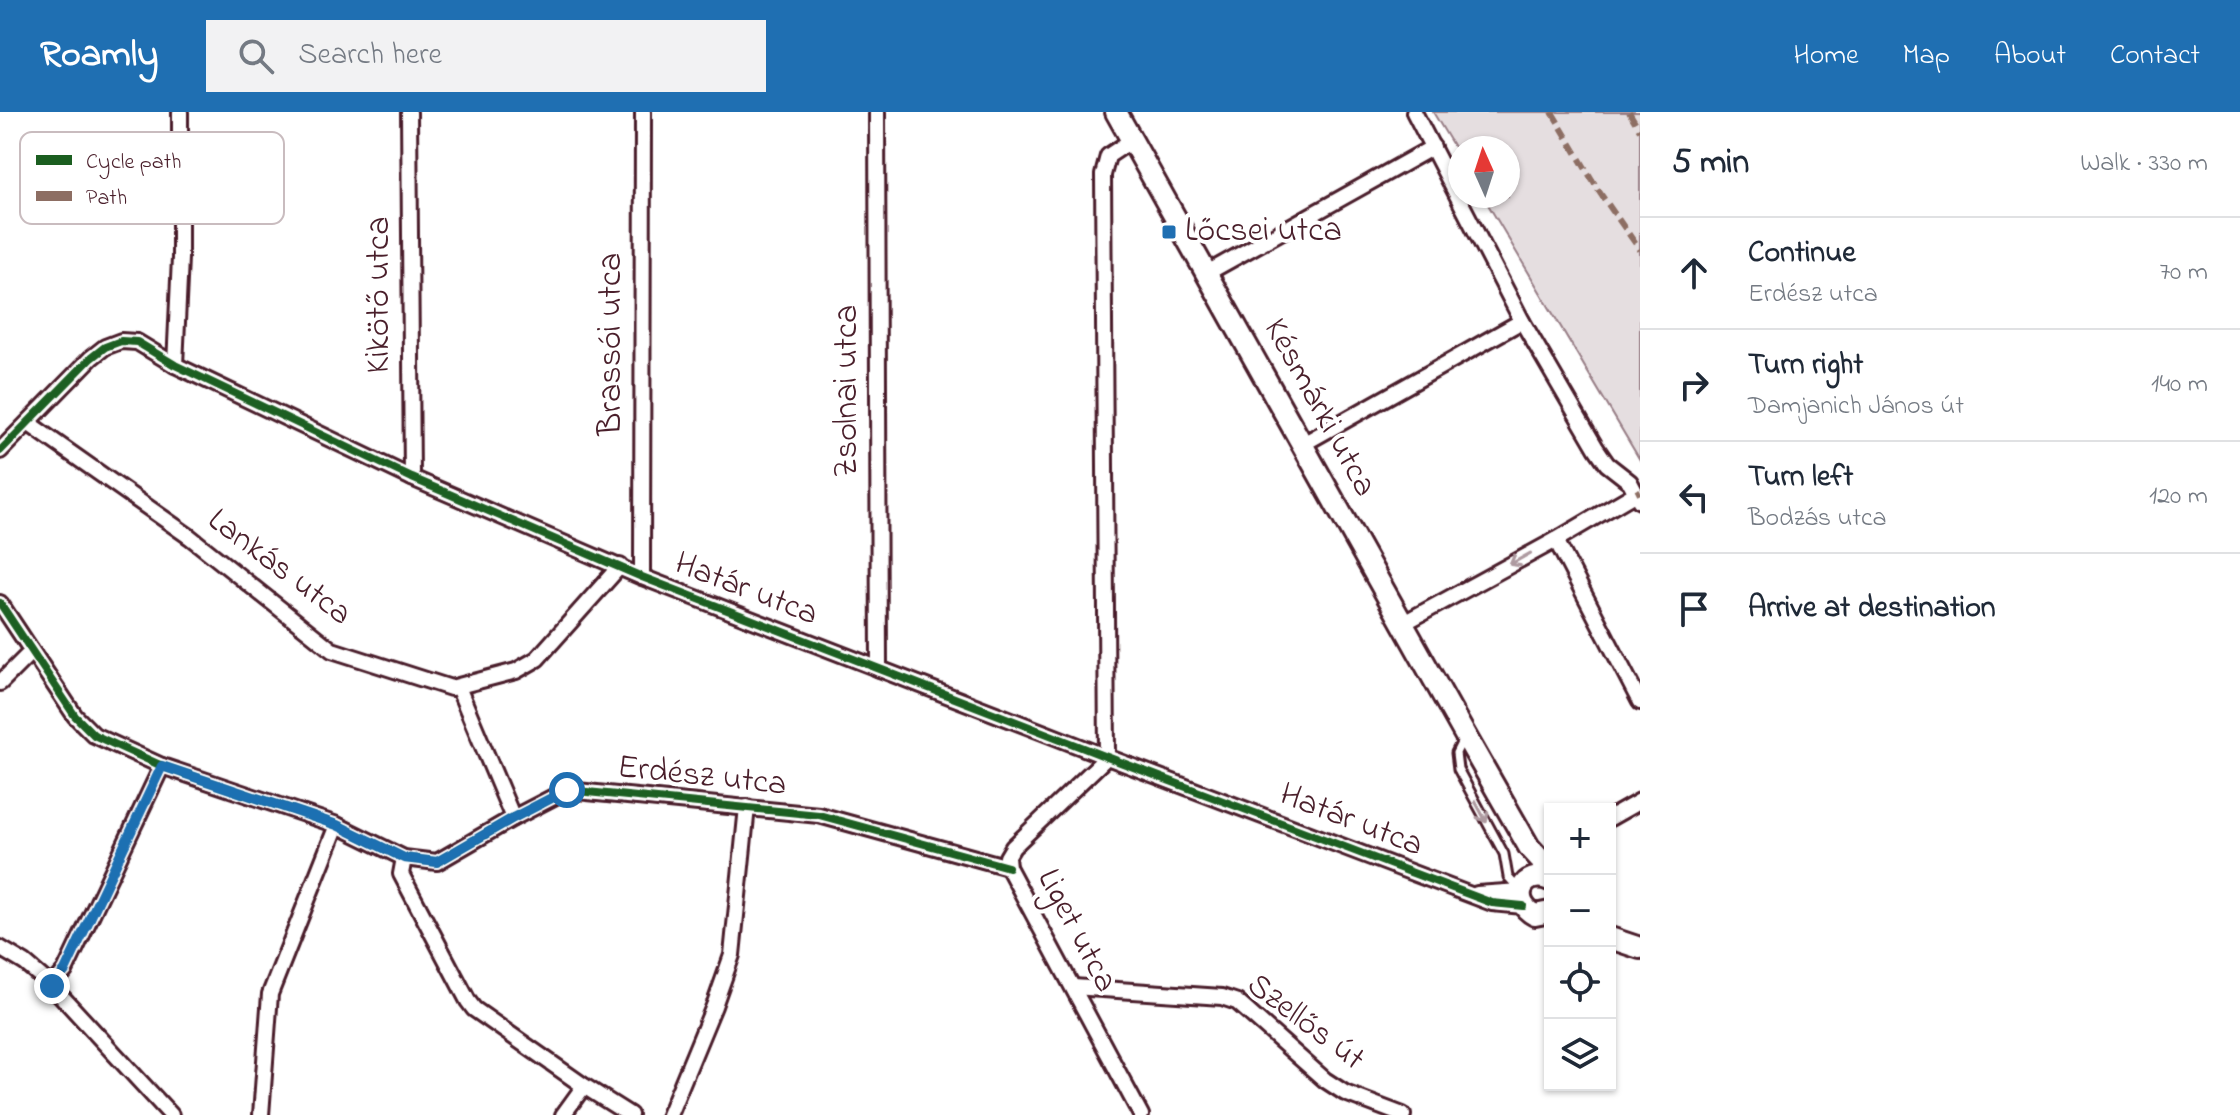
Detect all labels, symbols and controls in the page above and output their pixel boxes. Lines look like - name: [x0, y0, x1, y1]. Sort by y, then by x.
- search box: [206, 20, 766, 92]
- text: Roamly: [40, 28, 158, 84]
- icon: search: [234, 34, 278, 78]
- text: Search here: [298, 34, 442, 78]
- text: Home: [1793, 36, 1859, 77]
- text: Map: [1903, 36, 1950, 77]
- text: About: [1994, 36, 2066, 77]
- text: Contact: [2110, 36, 2200, 77]
- legend: [20, 132, 284, 224]
- north arrow: [1448, 136, 1520, 208]
- text: 5 min: [1672, 139, 1749, 189]
- text: Walk · 330 m: [2080, 145, 2208, 183]
- text: Cycle path: [86, 147, 181, 180]
- text: Path: [86, 183, 127, 215]
- place label: Lőcsei utca: [1185, 207, 1342, 257]
- street label: Kikötő utca: [355, 216, 405, 374]
- marker: Lőcsei utca: [1160, 223, 1178, 241]
- text: Continue: [1748, 232, 1856, 276]
- icon: ahead: [1672, 251, 1716, 295]
- street label: Brassói utca: [587, 253, 637, 436]
- text: 70 m: [2159, 254, 2208, 292]
- text: Erdész utca: [1748, 276, 1878, 314]
- street label: Zsolnai utca: [823, 305, 873, 477]
- street label: Késmárki utca: [1249, 310, 1389, 506]
- text: Turn right: [1748, 344, 1863, 388]
- icon: right: [1672, 363, 1716, 407]
- text: 140 m: [2151, 366, 2208, 404]
- text: Damjanich János út: [1748, 388, 1964, 426]
- text: Turn left: [1748, 456, 1853, 500]
- icon: left: [1672, 475, 1716, 519]
- text: 120 m: [2149, 478, 2208, 516]
- street label: Lankás utca: [196, 497, 362, 639]
- text: Bodzás utca: [1748, 500, 1887, 538]
- street label: Határ utca: [667, 540, 825, 640]
- one-way arrow: [1509, 552, 1532, 568]
- icon: arrive: [1672, 587, 1716, 631]
- text: Arrive at destination: [1748, 587, 1996, 631]
- street label: Erdész utca: [615, 743, 789, 811]
- street label: Határ utca: [1272, 771, 1430, 871]
- route start: [549, 772, 585, 808]
- one-way arrow: [1474, 799, 1490, 823]
- map controls: [1544, 803, 1616, 1091]
- button: +: [1544, 803, 1616, 875]
- street label: Liget utca: [1023, 860, 1129, 1002]
- button: −: [1544, 875, 1616, 947]
- button: locate: [1544, 947, 1616, 1019]
- street label: Szellős út: [1235, 962, 1375, 1084]
- route end: [34, 968, 70, 1004]
- button: layers: [1544, 1019, 1616, 1091]

